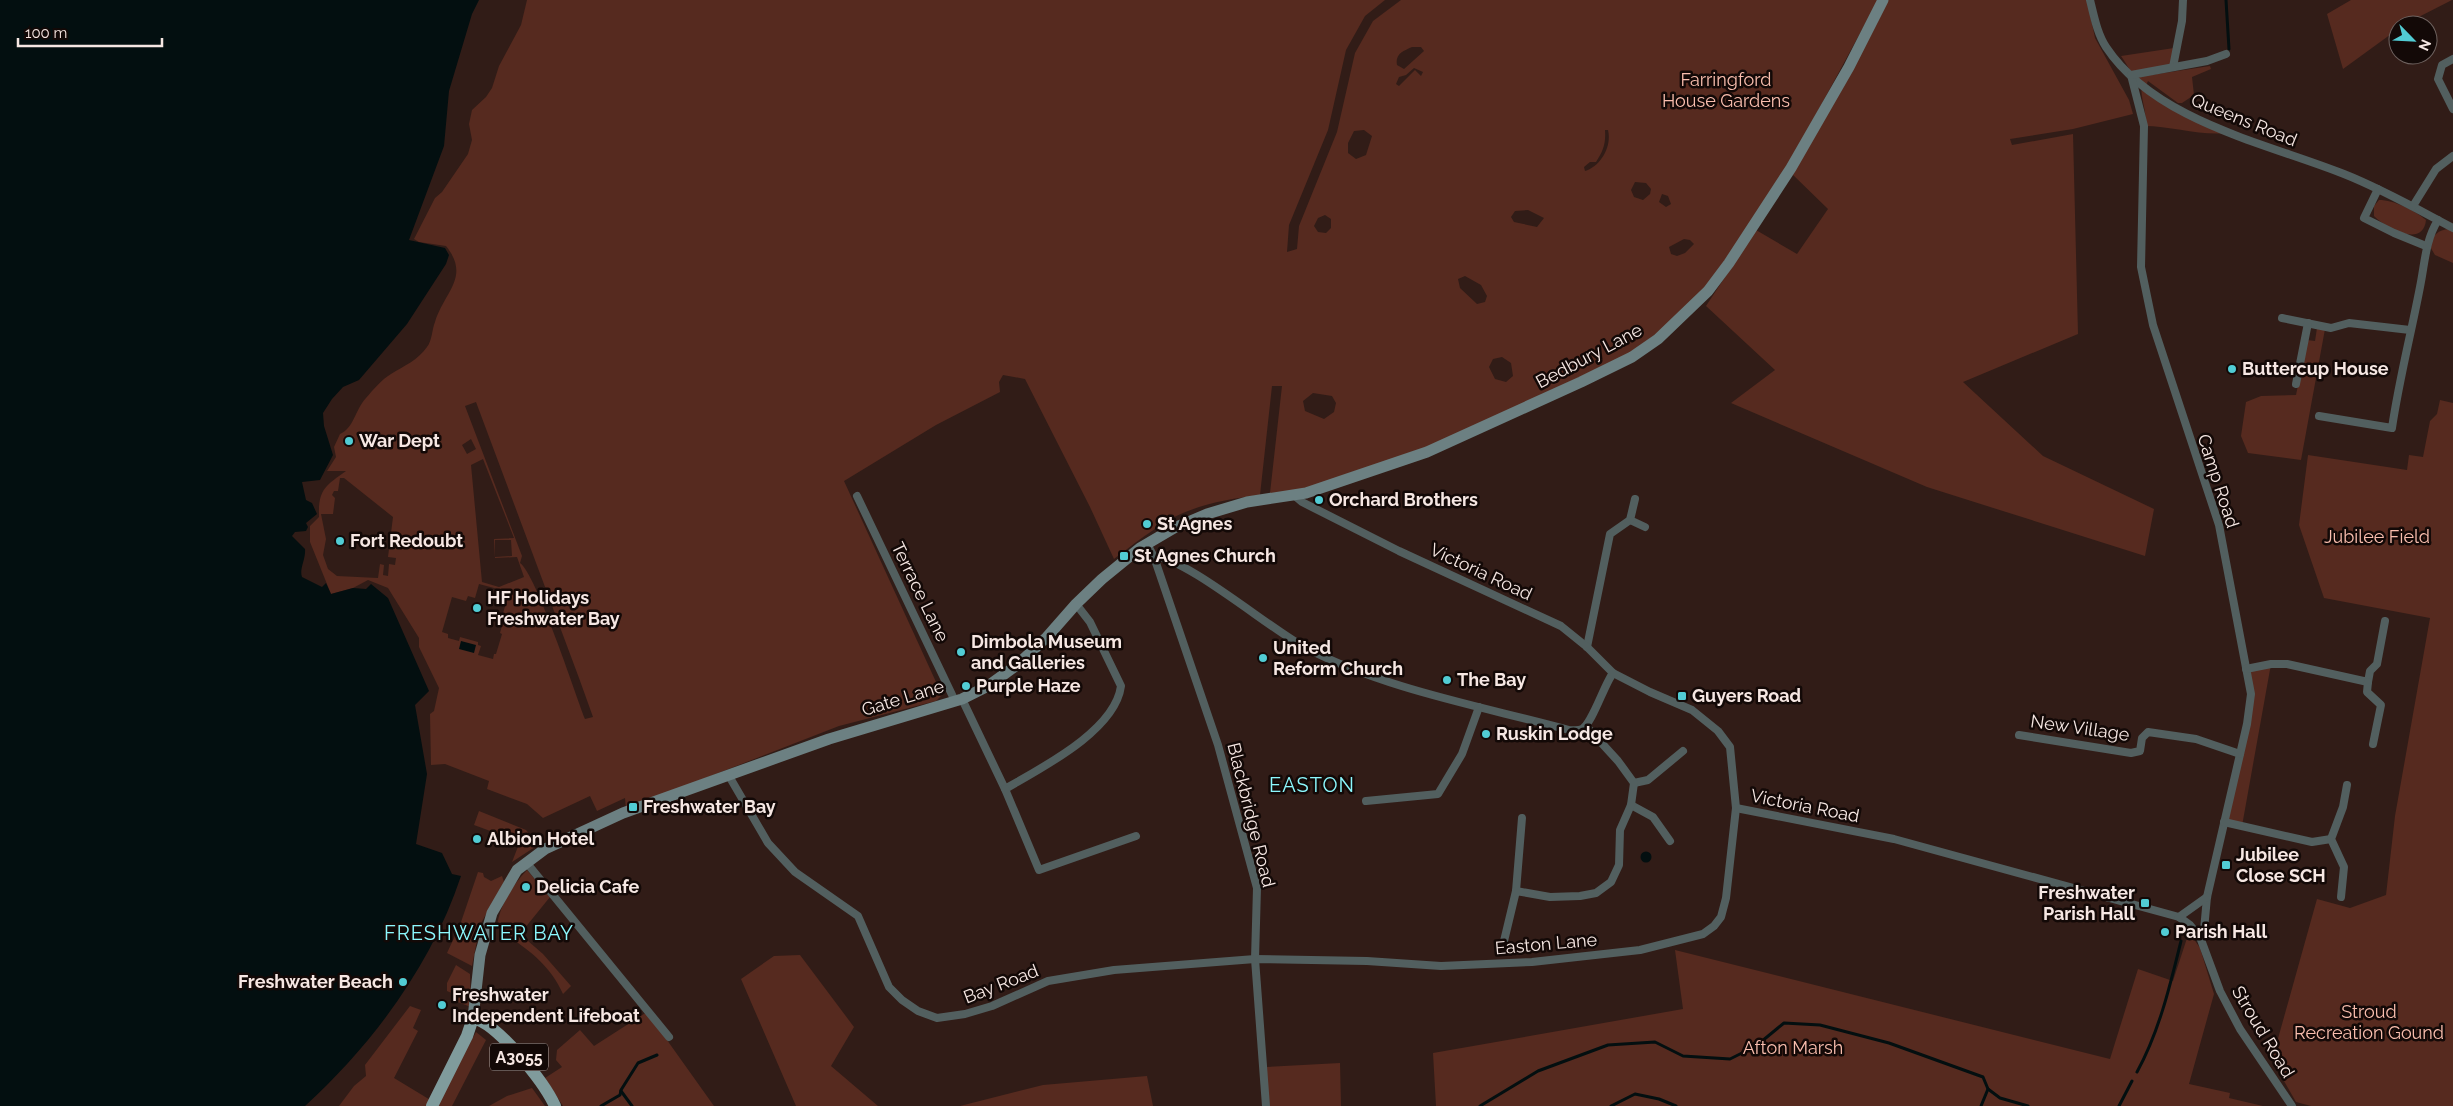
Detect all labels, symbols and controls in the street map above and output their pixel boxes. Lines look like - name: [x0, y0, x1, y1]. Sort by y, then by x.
- scale bar: [18, 15, 161, 47]
- north arrow: [2388, 15, 2438, 65]
- text: 100 m: [25, 24, 67, 42]
- text: N: [2415, 37, 2434, 53]
- park label: Farringford House Gardens: [1662, 69, 1790, 111]
- street label: Queens Road: [2188, 89, 2300, 150]
- street label: Bedbury Lane: [1532, 319, 1646, 392]
- place label: Buttercup House: [2242, 358, 2389, 379]
- marker: Buttercup House: [2226, 363, 2238, 375]
- place label: War Dept: [359, 430, 440, 451]
- street label: Camp Road: [2193, 431, 2244, 530]
- marker: War Dept: [343, 435, 355, 447]
- place label: Orchard Brothers: [1329, 489, 1478, 510]
- marker: Orchard Brothers: [1313, 494, 1325, 506]
- place label: St Agnes: [1157, 513, 1232, 534]
- marker: St Agnes: [1141, 518, 1153, 530]
- park label: Jubilee Field: [2324, 526, 2430, 547]
- place label: Fort Redoubt: [350, 530, 463, 551]
- marker: Fort Redoubt: [334, 535, 346, 547]
- street label: Terrace Lane: [887, 539, 954, 645]
- street label: Victoria Road: [1427, 539, 1536, 604]
- place label: St Agnes Church: [1134, 545, 1276, 566]
- marker: St Agnes Church: [1118, 550, 1130, 562]
- place label: HF Holidays Freshwater Bay: [487, 587, 620, 629]
- marker: HF Holidays Freshwater Bay: [471, 602, 483, 614]
- place label: Dimbola Museum and Galleries: [971, 631, 1122, 673]
- place label: United Reform Church: [1273, 637, 1403, 679]
- marker: Dimbola Museum and Galleries: [955, 646, 967, 658]
- marker: United Reform Church: [1257, 652, 1269, 664]
- place label: The Bay: [1457, 669, 1526, 690]
- marker: The Bay: [1441, 674, 1453, 686]
- street label: Gate Lane: [859, 675, 947, 720]
- place label: Purple Haze: [976, 675, 1081, 696]
- marker: Purple Haze: [960, 680, 972, 692]
- place label: Guyers Road: [1692, 685, 1801, 706]
- marker: Guyers Road: [1676, 690, 1688, 702]
- street label: New Village: [2029, 710, 2131, 745]
- place label: Ruskin Lodge: [1496, 723, 1613, 744]
- marker: Ruskin Lodge: [1480, 728, 1492, 740]
- street label: Blackbridge Road: [1223, 740, 1280, 889]
- district label: EASTON: [1269, 773, 1355, 797]
- street label: Victoria Road: [1749, 785, 1861, 826]
- place label: Freshwater Bay: [643, 796, 776, 817]
- marker: Freshwater Bay: [627, 801, 639, 813]
- place label: Albion Hotel: [487, 828, 594, 849]
- marker: Albion Hotel: [471, 833, 483, 845]
- place label: Jubilee Close SCH: [2236, 844, 2326, 886]
- marker: Jubilee Close SCH: [2220, 859, 2232, 871]
- place label: Delicia Cafe: [536, 876, 640, 897]
- marker: Delicia Cafe: [520, 881, 532, 893]
- place label: Freshwater Parish Hall: [2038, 882, 2135, 924]
- marker: Freshwater Parish Hall: [2139, 897, 2151, 909]
- district label: FRESHWATER BAY: [384, 921, 574, 945]
- place label: Parish Hall: [2175, 921, 2267, 942]
- marker: Parish Hall: [2159, 926, 2171, 938]
- street label: Easton Lane: [1494, 929, 1598, 958]
- street label: Bay Road: [960, 960, 1041, 1007]
- place label: Freshwater Beach: [238, 971, 393, 992]
- marker: Freshwater Beach: [397, 976, 409, 988]
- street label: Stroud Road: [2228, 982, 2299, 1081]
- place label: Freshwater Independent Lifeboat: [452, 984, 640, 1026]
- marker: Freshwater Independent Lifeboat: [436, 999, 448, 1011]
- park label: Stroud Recreation Gound: [2294, 1001, 2444, 1043]
- park label: Afton Marsh: [1743, 1037, 1843, 1058]
- road number: A3055: [490, 1044, 548, 1070]

